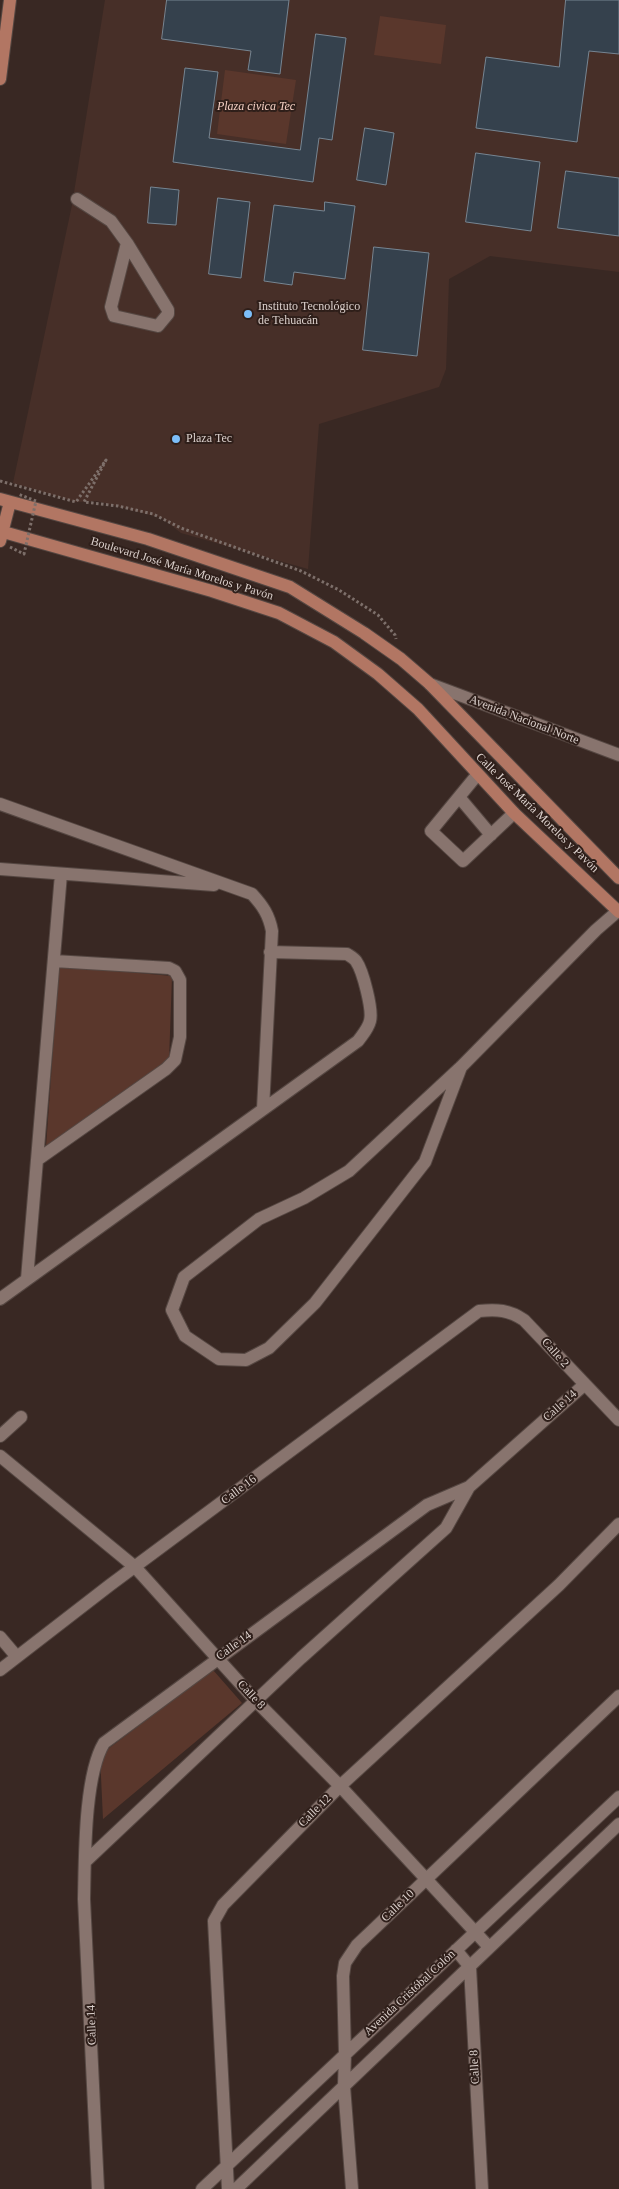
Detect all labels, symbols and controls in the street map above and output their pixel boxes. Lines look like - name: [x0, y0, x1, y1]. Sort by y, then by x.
- park label: Plaza civica Tec: [217, 100, 295, 114]
- place label: Instituto Tecnológico de Tehuacán: [258, 300, 360, 328]
- marker: Instituto Tecnológico de Tehuacán: [242, 308, 254, 320]
- place label: Plaza Tec: [186, 432, 232, 446]
- marker: Plaza Tec: [170, 433, 182, 445]
- street label: Boulevard José María Morelos y Pavón: [89, 534, 275, 604]
- street label: Avenida Nacional Norte: [467, 692, 581, 748]
- street label: Calle José María Morelos y Pavón: [472, 750, 602, 876]
- street label: Calle 2: [538, 1335, 572, 1371]
- street label: Calle 14: [540, 1387, 580, 1425]
- street label: Calle 16: [219, 1472, 259, 1508]
- street label: Calle 14: [213, 1628, 255, 1664]
- street label: Calle 8: [234, 1678, 268, 1712]
- street label: Calle 12: [296, 1792, 334, 1830]
- street label: Calle 10: [378, 1887, 418, 1925]
- street label: Avenida Cristóbal Colón: [362, 1947, 458, 2039]
- street label: Calle 14: [84, 2005, 100, 2045]
- street label: Calle 8: [467, 2049, 483, 2085]

